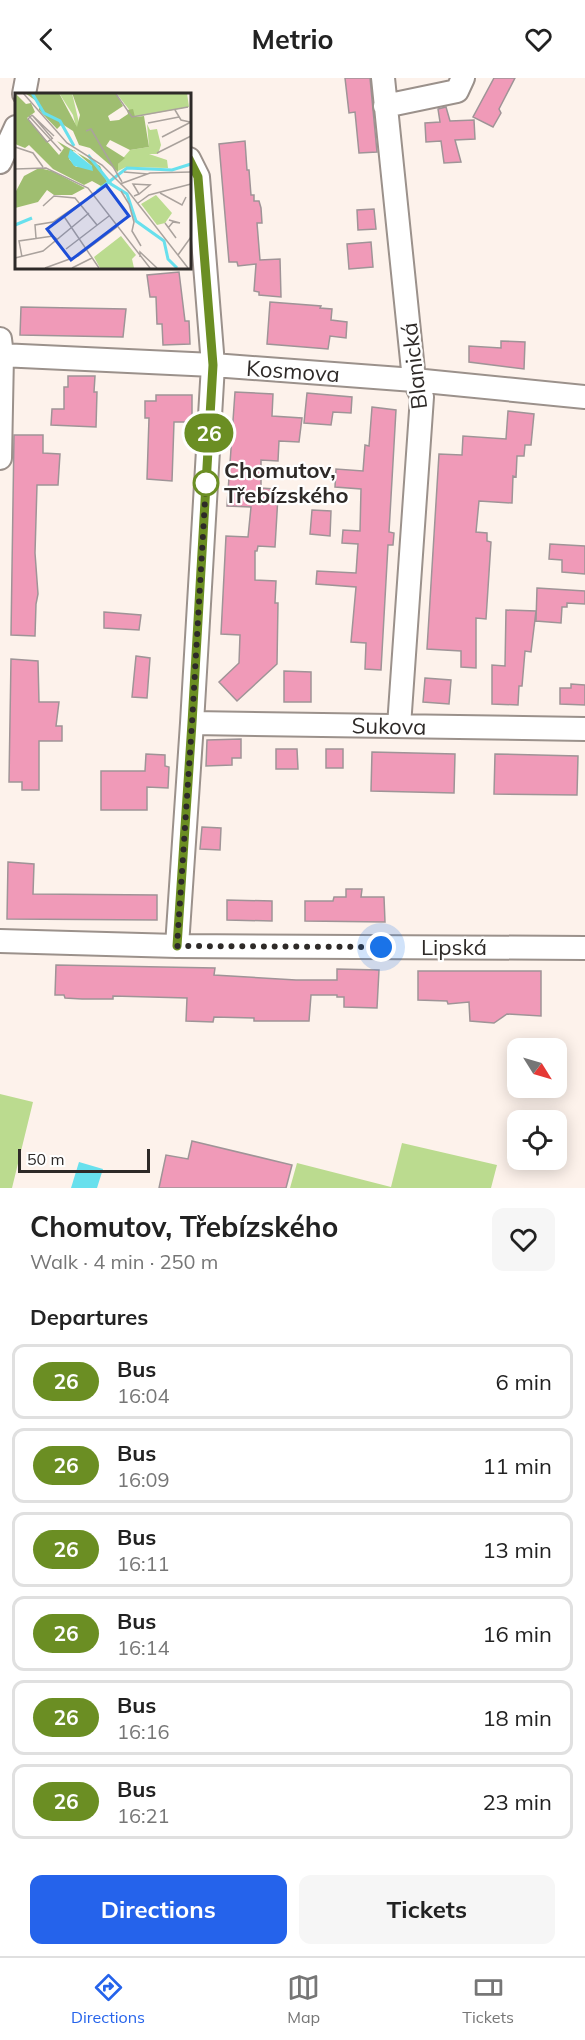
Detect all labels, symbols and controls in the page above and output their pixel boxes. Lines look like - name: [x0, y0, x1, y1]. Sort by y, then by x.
- text: Metrio: [251, 22, 334, 56]
- icon: back: [30, 23, 63, 56]
- icon: heart: [522, 23, 555, 56]
- inset map: [15, 93, 190, 268]
- street label: Blanická: [395, 321, 433, 411]
- street label: Kosmova: [245, 354, 341, 388]
- line badge: 26: [182, 414, 236, 452]
- text: 26: [196, 420, 222, 446]
- place label: Chomutov, Třebízského: [224, 456, 349, 509]
- marker: Chomutov, Třebízského: [193, 470, 219, 496]
- street label: Sukova: [352, 711, 426, 741]
- your location: [366, 932, 396, 962]
- street label: Lipská: [421, 933, 487, 961]
- north arrow: [507, 1038, 567, 1098]
- map controls: [507, 1038, 567, 1170]
- button: locate: [507, 1110, 567, 1170]
- scale bar: [18, 1146, 150, 1174]
- text: 50 m: [27, 1149, 64, 1169]
- button: heart: [492, 1208, 555, 1271]
- text: Chomutov, Třebízského: [30, 1209, 338, 1244]
- text: Walk · 4 min · 250 m: [30, 1249, 218, 1274]
- text: Departures: [30, 1303, 148, 1331]
- text: Bus: [117, 1355, 156, 1383]
- text: 26: [53, 1368, 79, 1394]
- text: 6 min: [496, 1368, 552, 1396]
- text: 16:04: [117, 1383, 170, 1408]
- text: Bus: [117, 1439, 156, 1467]
- text: 26: [53, 1452, 79, 1478]
- text: 11 min: [482, 1452, 552, 1480]
- text: 16:09: [117, 1467, 170, 1492]
- text: Bus: [117, 1523, 156, 1551]
- text: 26: [53, 1536, 79, 1562]
- text: 13 min: [482, 1536, 552, 1564]
- text: 16:11: [117, 1551, 170, 1576]
- text: Bus: [117, 1607, 156, 1635]
- text: 26: [53, 1620, 79, 1646]
- text: 16 min: [482, 1620, 552, 1648]
- text: 16:14: [117, 1635, 170, 1660]
- text: Bus: [117, 1691, 156, 1719]
- text: 26: [53, 1704, 79, 1730]
- text: 18 min: [482, 1704, 552, 1732]
- text: 16:16: [117, 1719, 170, 1744]
- text: Bus: [117, 1775, 156, 1803]
- text: 26: [53, 1788, 79, 1814]
- text: 23 min: [482, 1788, 552, 1816]
- text: 16:21: [117, 1803, 170, 1828]
- button: Directions: [30, 1875, 287, 1944]
- button: Tickets: [299, 1875, 555, 1944]
- tab: Directions: [71, 1971, 145, 2027]
- tab: Map: [287, 1971, 320, 2027]
- tab: Tickets: [462, 1971, 514, 2027]

